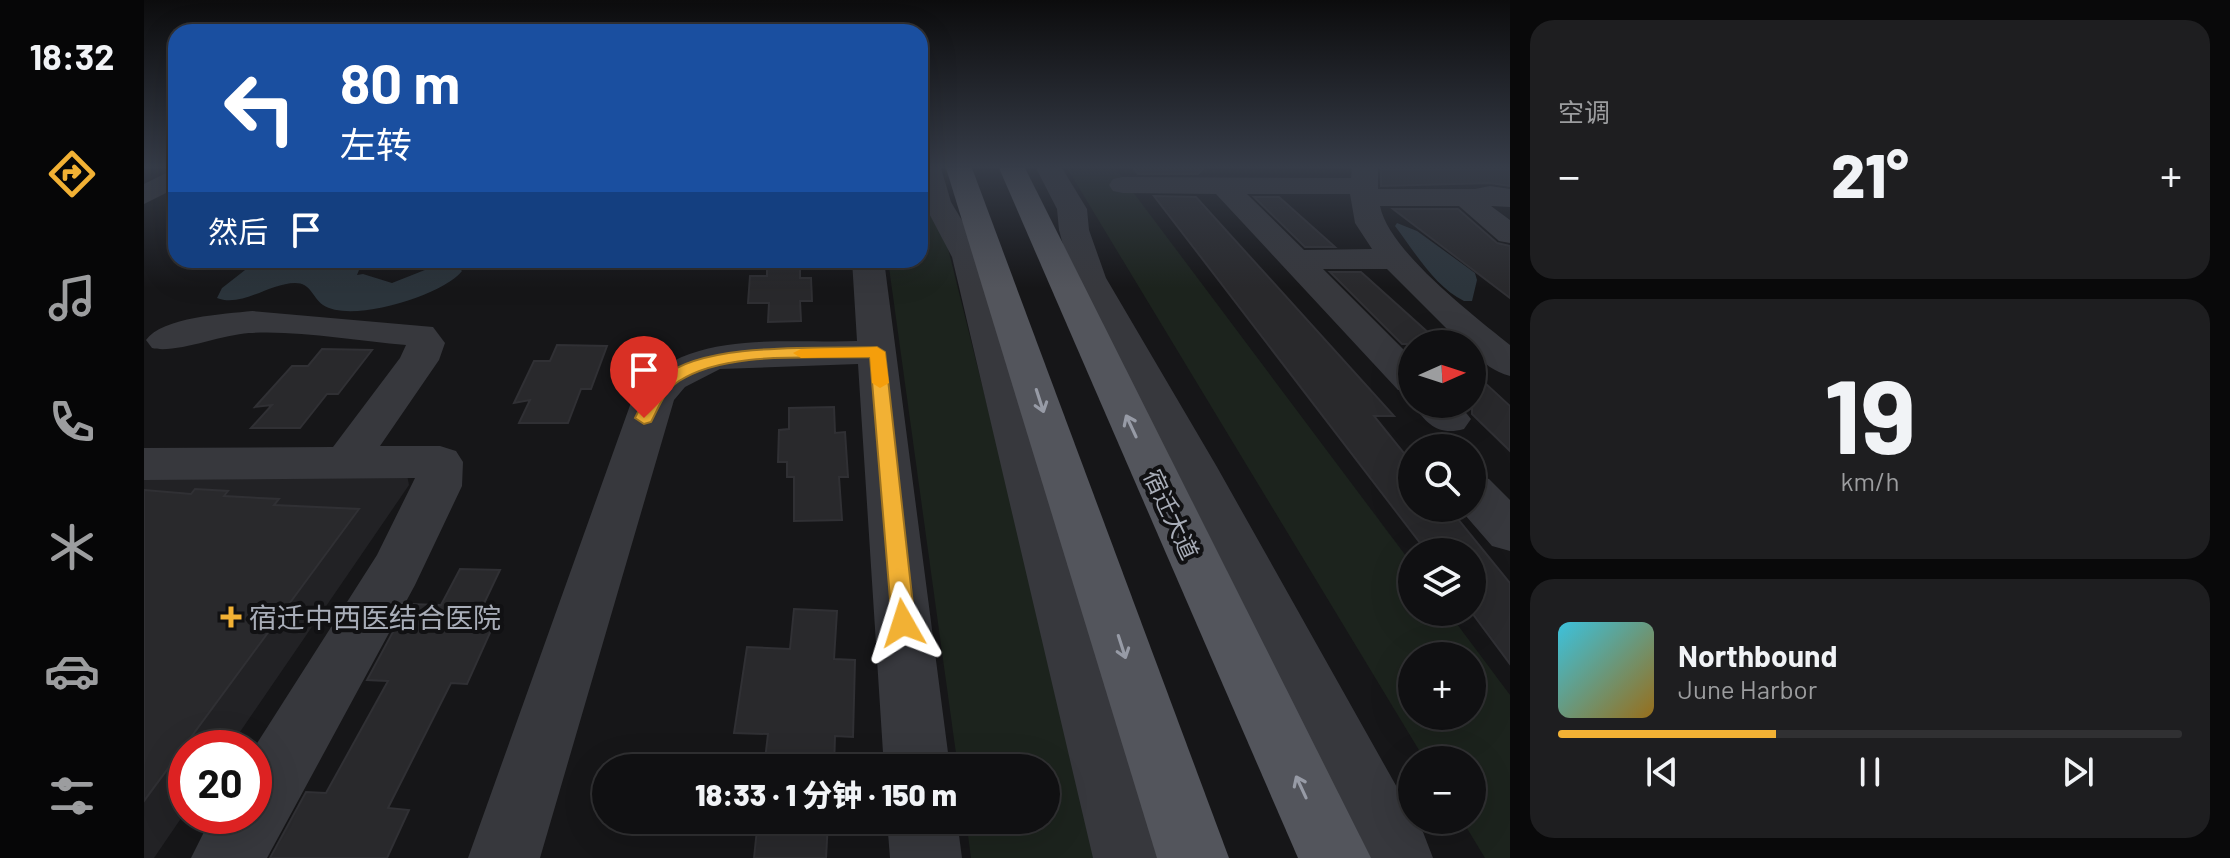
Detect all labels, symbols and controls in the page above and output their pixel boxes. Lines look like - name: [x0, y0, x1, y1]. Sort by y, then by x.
- text: 18:32: [30, 34, 114, 77]
- text: 80 m: [340, 48, 460, 115]
- icon: left: [208, 56, 312, 160]
- text: 空调: [1558, 96, 1610, 127]
- text: 左转: [340, 122, 412, 165]
- text: 21°: [1831, 138, 1909, 210]
- icon: directions: [44, 146, 100, 202]
- text: −: [1558, 148, 1580, 201]
- text: +: [2160, 148, 2182, 201]
- icon: arrive: [284, 208, 328, 252]
- text: 然后: [208, 213, 268, 249]
- icon: music: [44, 270, 100, 326]
- north arrow: [1398, 330, 1486, 418]
- map controls: [1398, 330, 1486, 834]
- pin: [610, 336, 678, 418]
- icon: arrive: [622, 348, 666, 392]
- text: 19: [1824, 350, 1916, 475]
- one-way arrow: [1033, 387, 1048, 413]
- icon: phone: [44, 394, 100, 450]
- one-way arrow: [1122, 414, 1137, 438]
- button: search: [1398, 434, 1486, 522]
- street label: 宿迁大道: [1139, 464, 1205, 564]
- text: km/h: [1841, 465, 1899, 496]
- icon: climate: [44, 519, 100, 575]
- button: layers: [1398, 538, 1486, 626]
- position arrow: [861, 581, 945, 665]
- place label: 宿迁中西医结合医院: [249, 600, 501, 634]
- marker: 宿迁中西医结合医院: [220, 606, 242, 628]
- one-way arrow: [1116, 634, 1131, 659]
- text: Northbound: [1678, 637, 1837, 673]
- button: +: [1398, 642, 1486, 730]
- icon: car: [44, 643, 100, 699]
- text: June Harbor: [1678, 673, 1817, 704]
- speed limit sign: 20: [168, 730, 272, 834]
- button: −: [1398, 746, 1486, 834]
- icon: previous: [1640, 750, 1684, 794]
- icon: pause: [1848, 750, 1892, 794]
- icon: next: [2056, 750, 2100, 794]
- icon: filters: [44, 768, 100, 824]
- text: 18:33 · 1 分钟 · 150 m: [695, 776, 957, 812]
- one-way arrow: [1293, 776, 1308, 800]

